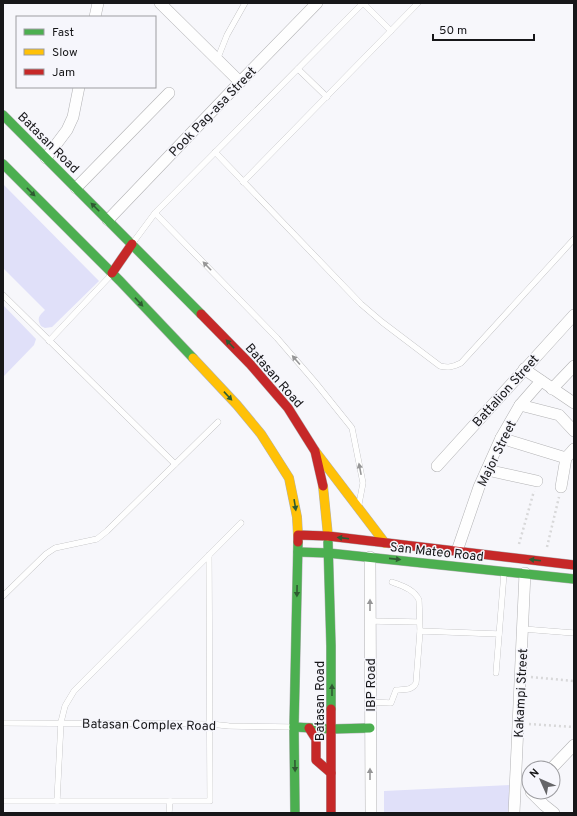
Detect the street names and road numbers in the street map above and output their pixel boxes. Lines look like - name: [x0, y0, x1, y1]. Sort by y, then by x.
- street label: Pook Pag-asa Street: [166, 64, 261, 161]
- street label: Batasan Road: [14, 109, 82, 177]
- street label: Batasan Road: [241, 341, 306, 412]
- street label: Battalion Street: [470, 352, 543, 431]
- street label: Major Street: [475, 418, 521, 490]
- street label: San Mateo Road: [389, 540, 485, 566]
- street label: Kakampi Street: [512, 648, 532, 738]
- street label: IBP Road: [364, 658, 380, 712]
- street label: Batasan Road: [313, 661, 329, 741]
- street label: Batasan Complex Road: [82, 717, 216, 735]

